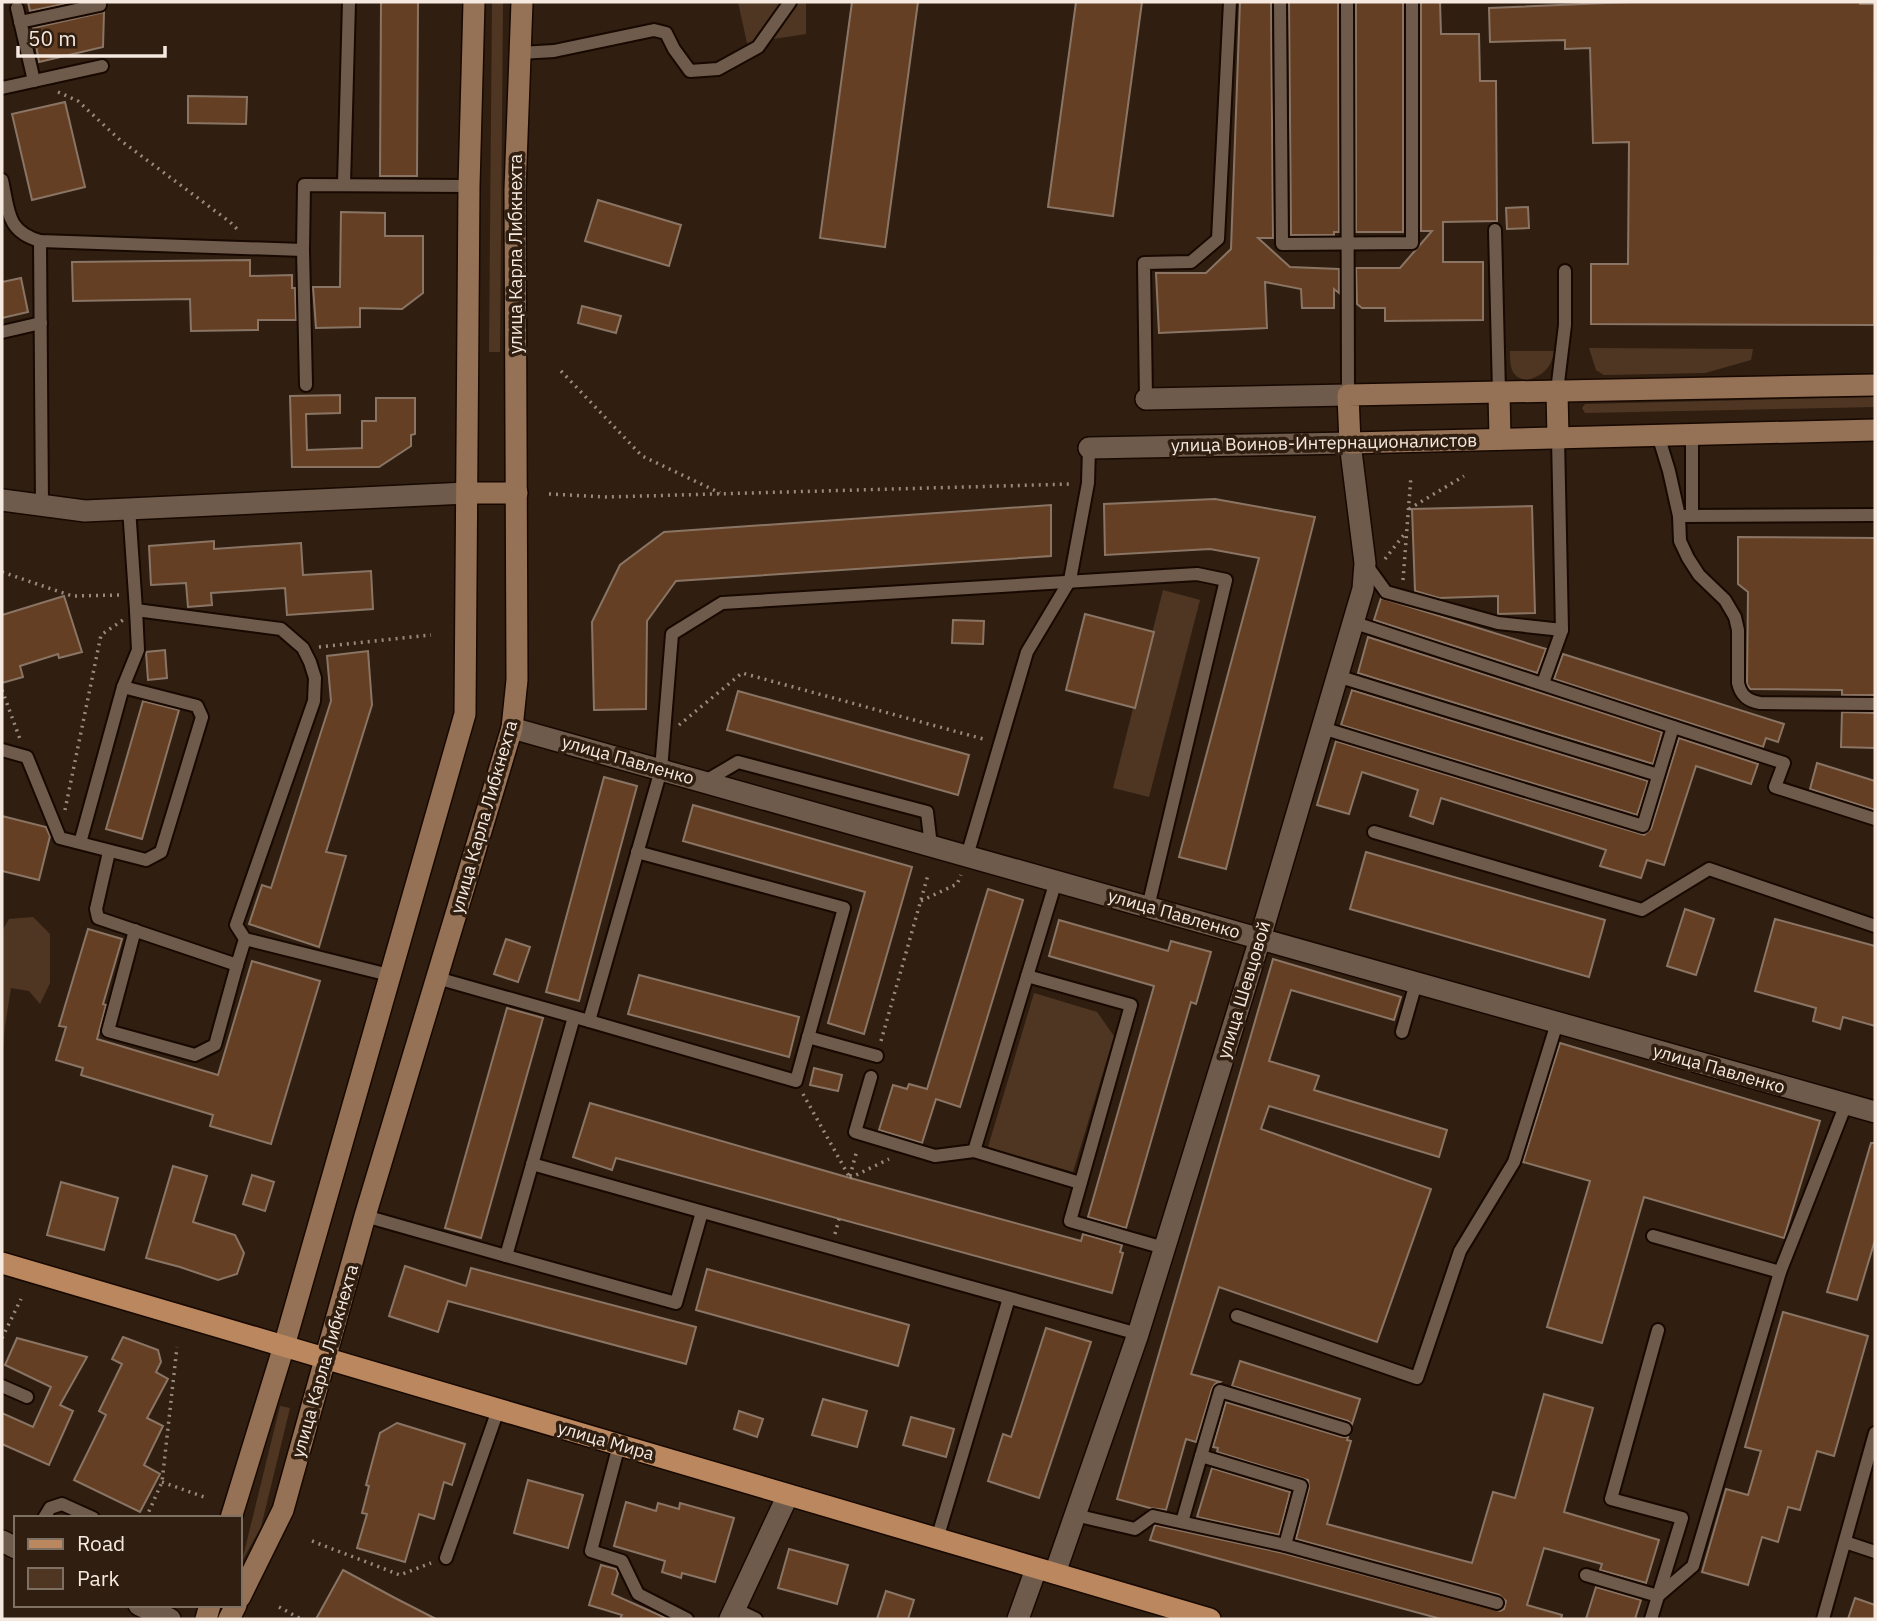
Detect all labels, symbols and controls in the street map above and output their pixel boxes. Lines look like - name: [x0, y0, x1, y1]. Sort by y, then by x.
- scale bar: [18, 14, 164, 58]
- text: 50 m: [28, 24, 77, 52]
- street label: улица Карла Либкнехта: [504, 154, 527, 354]
- street label: улица Воинов-Интернационалистов: [1171, 428, 1477, 457]
- street label: улица Карла Либкнехта: [445, 717, 522, 916]
- street label: улица Павленко: [559, 730, 697, 789]
- street label: улица Павленко: [1105, 884, 1243, 943]
- street label: улица Шевцовой: [1212, 918, 1275, 1062]
- street label: улица Павленко: [1650, 1039, 1788, 1098]
- street label: улица Карла Либкнехта: [286, 1261, 363, 1460]
- street label: улица Мира: [555, 1416, 657, 1465]
- legend: [14, 1516, 242, 1607]
- text: Road: [77, 1529, 125, 1557]
- text: Park: [77, 1564, 120, 1592]

